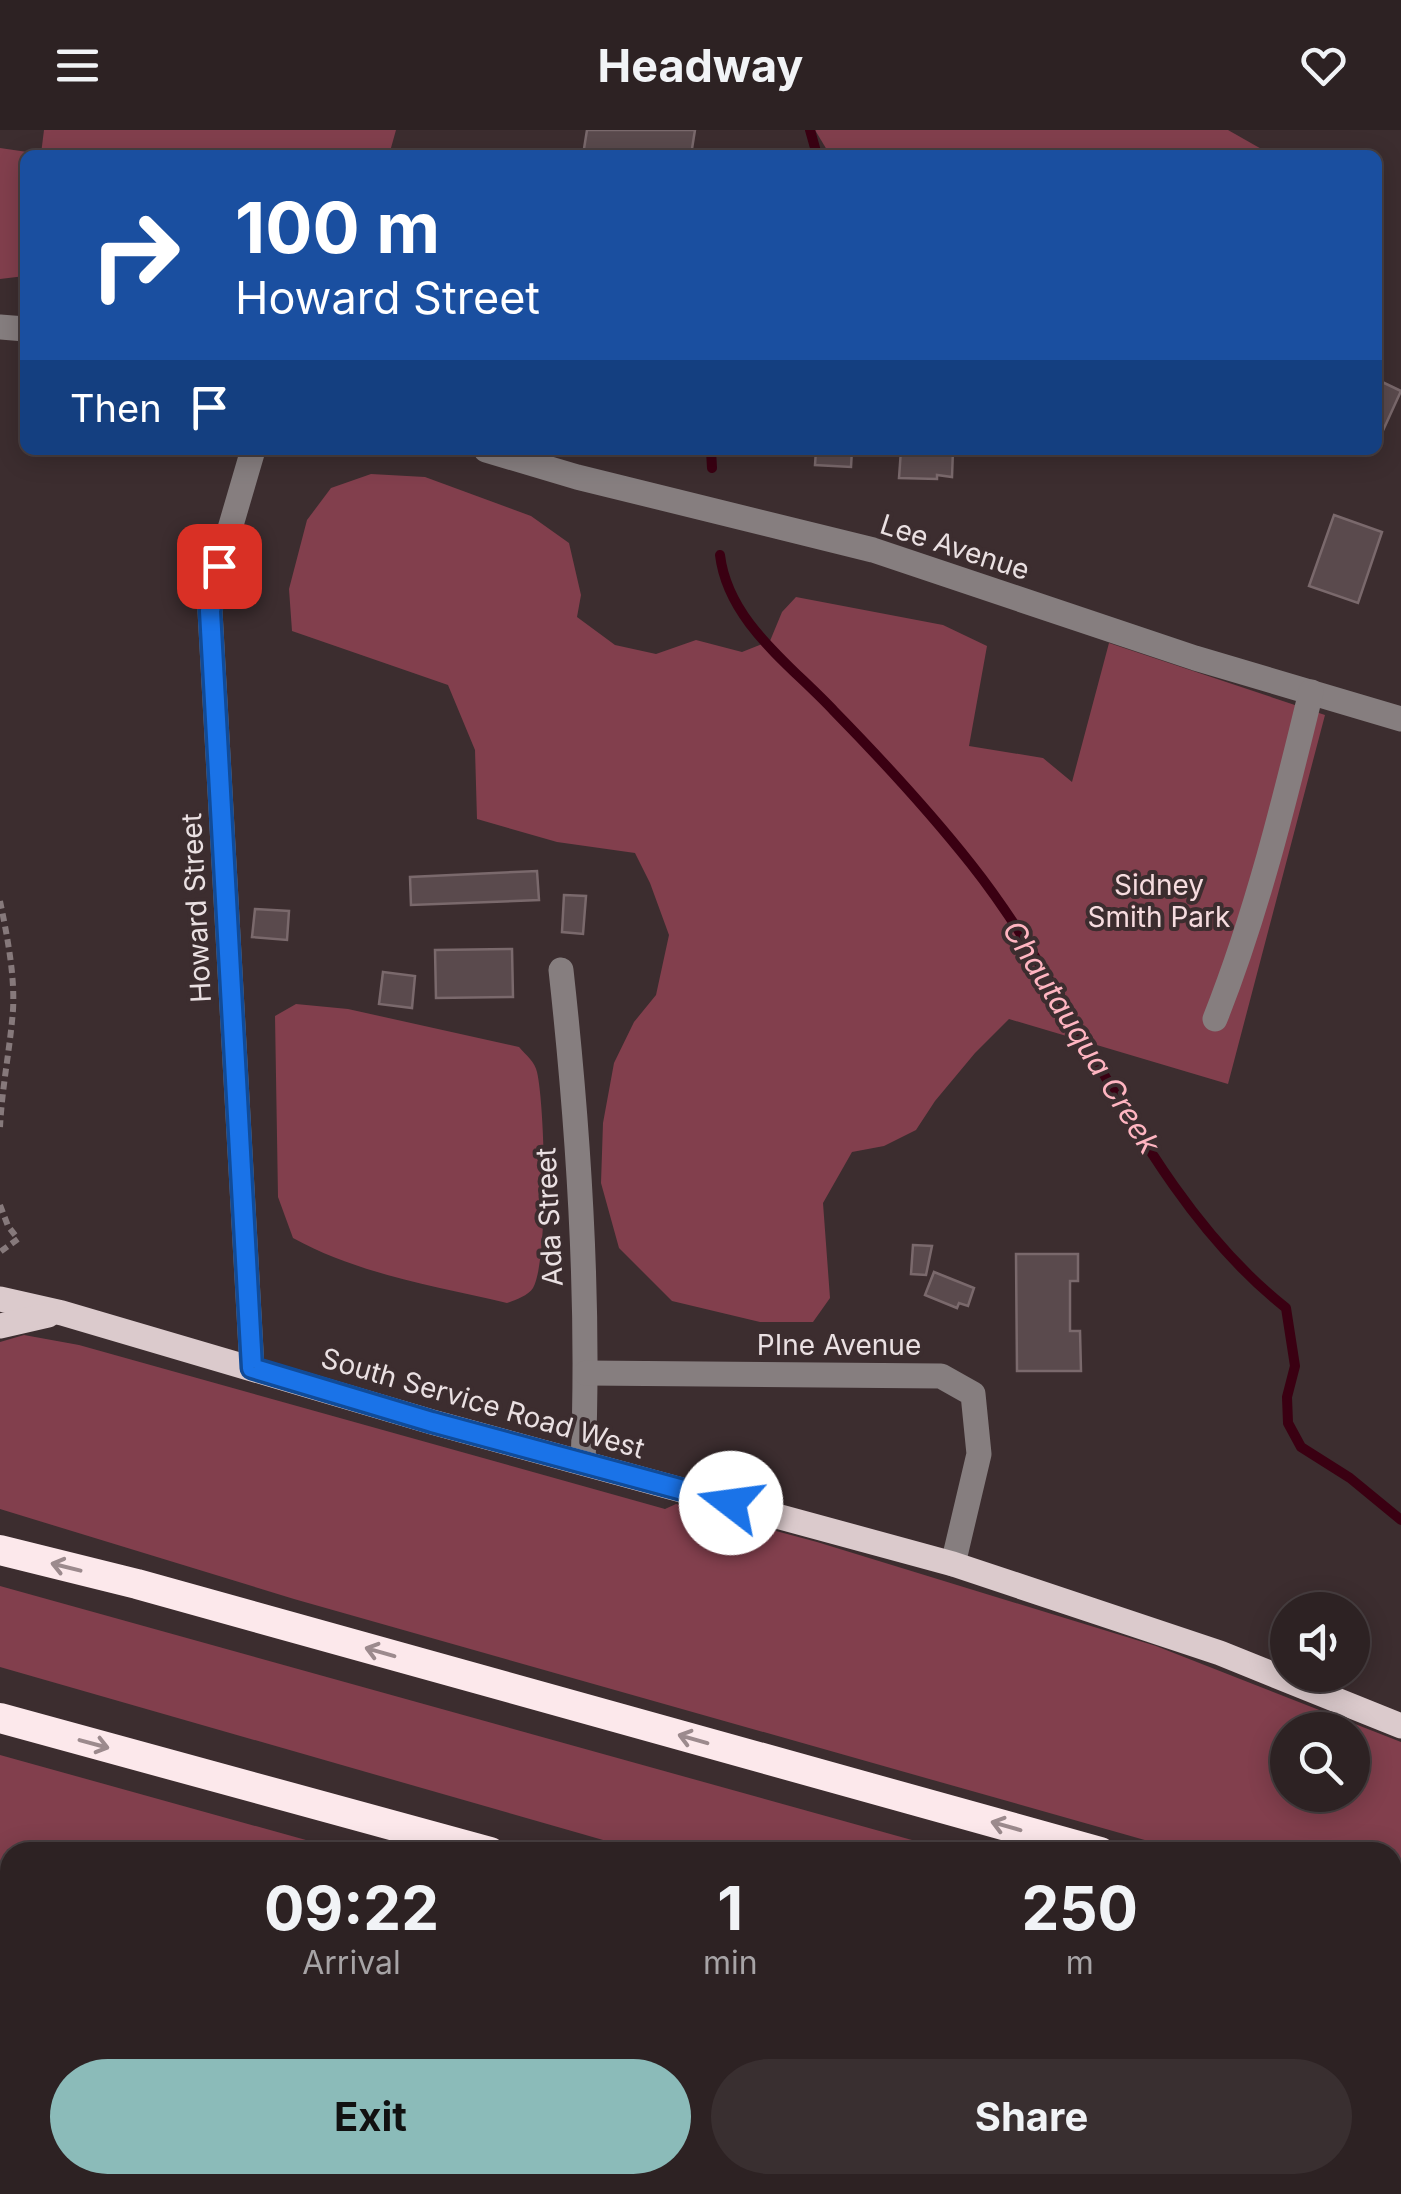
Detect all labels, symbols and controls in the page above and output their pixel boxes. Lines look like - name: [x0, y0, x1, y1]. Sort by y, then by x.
- icon: menu: [50, 38, 105, 93]
- text: Headway: [598, 38, 803, 93]
- icon: heart: [1296, 38, 1351, 93]
- text: 100 m: [235, 185, 440, 270]
- icon: right: [70, 190, 200, 320]
- text: Howard Street: [235, 270, 540, 325]
- icon: arrive: [182, 380, 237, 435]
- text: Then: [70, 385, 162, 431]
- street label: Lee Avenue: [876, 507, 1034, 587]
- pin: [177, 524, 262, 609]
- icon: arrive: [192, 539, 247, 594]
- street label: Howard Street: [174, 812, 218, 1004]
- park label: Sidney Smith Park: [1088, 868, 1230, 934]
- water label: Chautauqua Creek: [996, 914, 1169, 1161]
- street label: Ada Street: [528, 1147, 570, 1287]
- street label: PIne Avenue: [757, 1328, 921, 1362]
- street label: South Service Road West: [317, 1341, 649, 1465]
- position arrow: [679, 1451, 783, 1555]
- one-way arrow: [51, 1556, 82, 1575]
- map controls: [1270, 1592, 1370, 1812]
- button: sound: [1270, 1592, 1370, 1692]
- one-way arrow: [365, 1642, 396, 1660]
- button: search: [1270, 1712, 1370, 1812]
- one-way arrow: [678, 1729, 709, 1747]
- one-way arrow: [78, 1735, 109, 1754]
- one-way arrow: [991, 1816, 1022, 1835]
- text: 09:22: [264, 1872, 439, 1944]
- text: 1: [717, 1872, 743, 1944]
- text: 250: [1021, 1872, 1138, 1944]
- text: Arrival: [302, 1943, 401, 1982]
- text: min: [703, 1943, 758, 1982]
- text: m: [1066, 1943, 1094, 1982]
- button: Exit: [50, 2059, 691, 2174]
- button: Share: [711, 2059, 1352, 2174]

